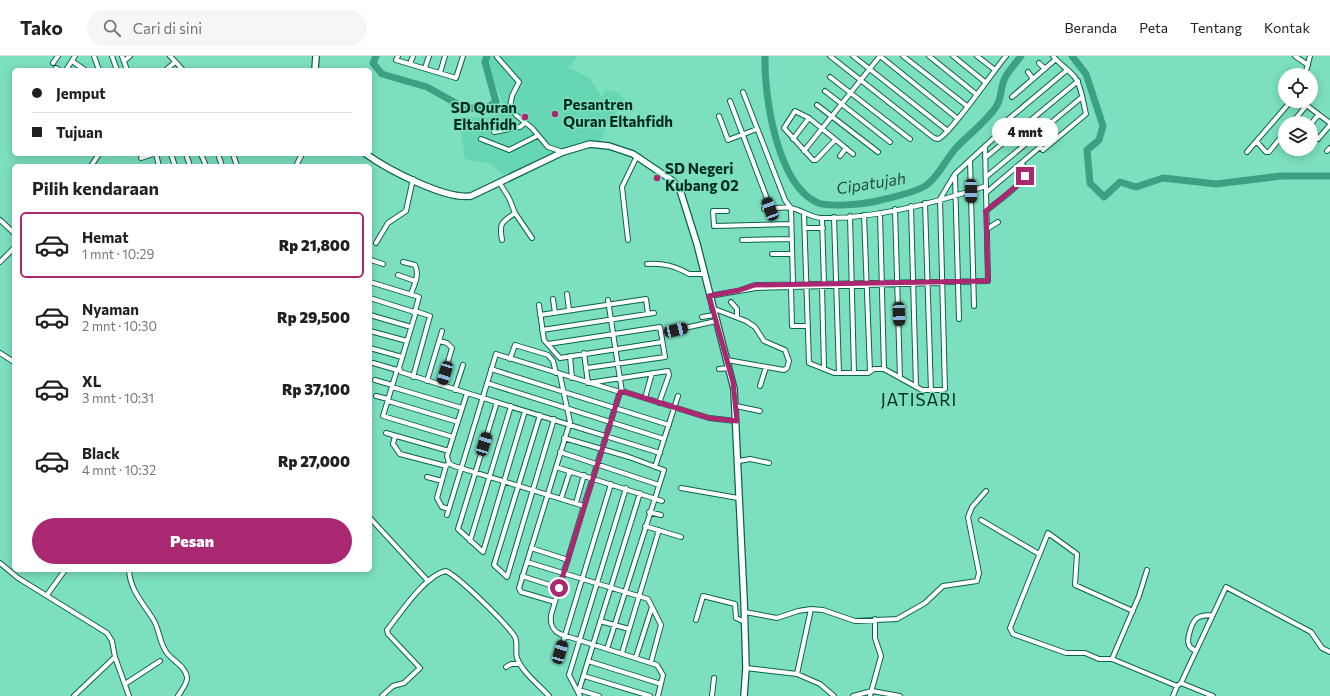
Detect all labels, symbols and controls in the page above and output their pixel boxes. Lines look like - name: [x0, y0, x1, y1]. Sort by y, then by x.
- search box: [87, 10, 367, 46]
- text: Tako: [20, 16, 63, 39]
- icon: search: [101, 17, 123, 39]
- text: Cari di sini: [133, 19, 202, 37]
- text: Beranda: [1065, 19, 1117, 36]
- text: Peta: [1139, 19, 1168, 36]
- text: Tentang: [1190, 19, 1242, 36]
- text: Kontak: [1264, 19, 1310, 36]
- map controls: [1278, 68, 1318, 156]
- button: locate: [1278, 68, 1318, 108]
- text: Jemput: [56, 84, 106, 102]
- place label: Pesantren Quran Eltahfidh: [563, 95, 673, 130]
- place label: SD Quran Eltahfidh: [451, 98, 517, 133]
- marker: Pesantren Quran Eltahfidh: [550, 109, 560, 119]
- marker: SD Quran Eltahfidh: [520, 112, 530, 122]
- button: layers: [1278, 116, 1318, 156]
- callout: 4 mnt: [992, 118, 1058, 146]
- text: Tujuan: [56, 123, 103, 141]
- text: 4 mnt: [1007, 124, 1043, 140]
- place label: SD Negeri Kubang 02: [665, 159, 739, 194]
- route end: [1016, 167, 1034, 185]
- water label: Cipatujah: [835, 168, 907, 197]
- marker: SD Negeri Kubang 02: [652, 173, 662, 183]
- text: Pilih kendaraan: [32, 177, 159, 199]
- car: [965, 179, 977, 203]
- car: [760, 196, 780, 222]
- icon: car: [34, 227, 70, 263]
- text: Hemat: [82, 228, 128, 246]
- text: Rp 21,800: [279, 236, 350, 254]
- text: 1 mnt · 10:29: [82, 246, 154, 262]
- icon: car: [34, 299, 70, 335]
- text: Nyaman: [82, 300, 139, 318]
- car: [893, 302, 905, 326]
- text: Rp 29,500: [277, 308, 350, 326]
- text: 2 mnt · 10:30: [82, 318, 157, 334]
- car: [663, 321, 689, 339]
- car: [436, 360, 454, 386]
- icon: car: [34, 371, 70, 407]
- text: XL: [82, 372, 101, 390]
- text: Rp 37,100: [282, 380, 350, 398]
- district label: JATISARI: [881, 389, 957, 410]
- text: 3 mnt · 10:31: [82, 390, 154, 406]
- car: [475, 431, 493, 457]
- icon: car: [34, 443, 70, 479]
- text: Black: [82, 444, 120, 462]
- text: Rp 27,000: [278, 452, 350, 470]
- text: 4 mnt · 10:32: [82, 462, 156, 478]
- button: Pesan: [32, 518, 352, 564]
- route start: [550, 579, 568, 597]
- car: [551, 639, 569, 665]

